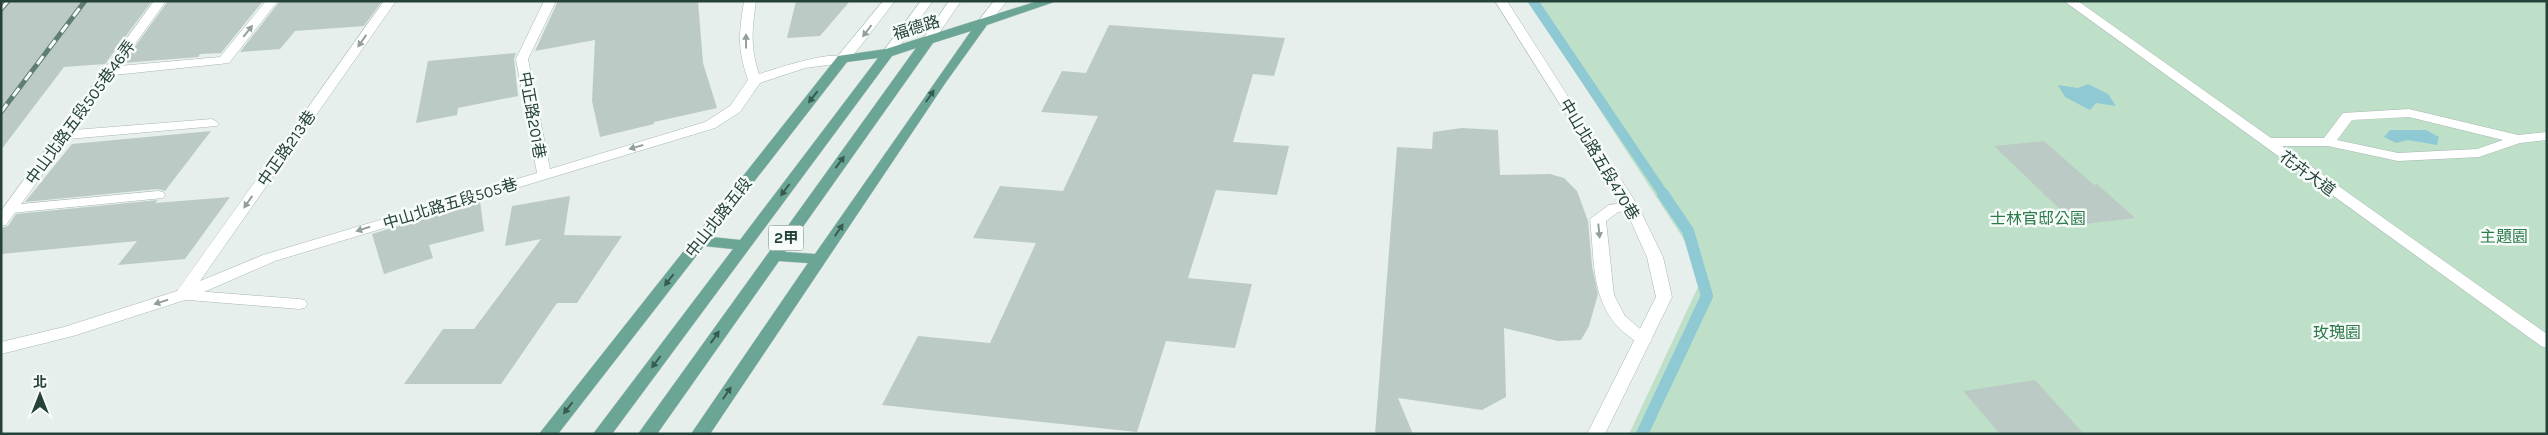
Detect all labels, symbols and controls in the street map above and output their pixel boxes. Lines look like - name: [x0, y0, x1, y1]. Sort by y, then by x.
- street label: 福德路: [890, 11, 942, 44]
- one-way arrow: [861, 24, 872, 37]
- one-way arrow: [242, 25, 253, 37]
- one-way arrow: [742, 33, 750, 49]
- one-way arrow: [357, 34, 367, 48]
- street label: 中山北路五段505巷46弄: [22, 36, 139, 188]
- street label: 中正路201巷: [516, 70, 550, 160]
- one-way arrow: [925, 89, 935, 103]
- one-way arrow: [807, 90, 818, 103]
- street label: 中山北路五段470巷: [1556, 95, 1643, 223]
- street label: 中正路213巷: [253, 107, 319, 190]
- one-way arrow: [628, 144, 643, 152]
- street label: 花卉大道: [2276, 147, 2339, 200]
- one-way arrow: [835, 155, 845, 169]
- street label: 中山北路五段505巷: [381, 174, 520, 233]
- street label: 中山北路五段: [681, 174, 755, 261]
- one-way arrow: [780, 183, 790, 197]
- one-way arrow: [243, 195, 253, 209]
- park label: 士林官邸公園: [1990, 209, 2086, 228]
- one-way arrow: [834, 223, 843, 237]
- one-way arrow: [1595, 223, 1603, 239]
- one-way arrow: [355, 226, 370, 234]
- road number: 2甲: [768, 226, 804, 250]
- park label: 主題園: [2480, 227, 2528, 246]
- one-way arrow: [663, 273, 674, 286]
- one-way arrow: [153, 298, 168, 306]
- park label: 玫瑰園: [2313, 323, 2361, 342]
- one-way arrow: [710, 331, 721, 344]
- one-way arrow: [651, 355, 661, 369]
- north arrow: [15, 370, 65, 420]
- text: 北: [33, 374, 47, 391]
- one-way arrow: [722, 387, 732, 400]
- one-way arrow: [563, 401, 574, 414]

